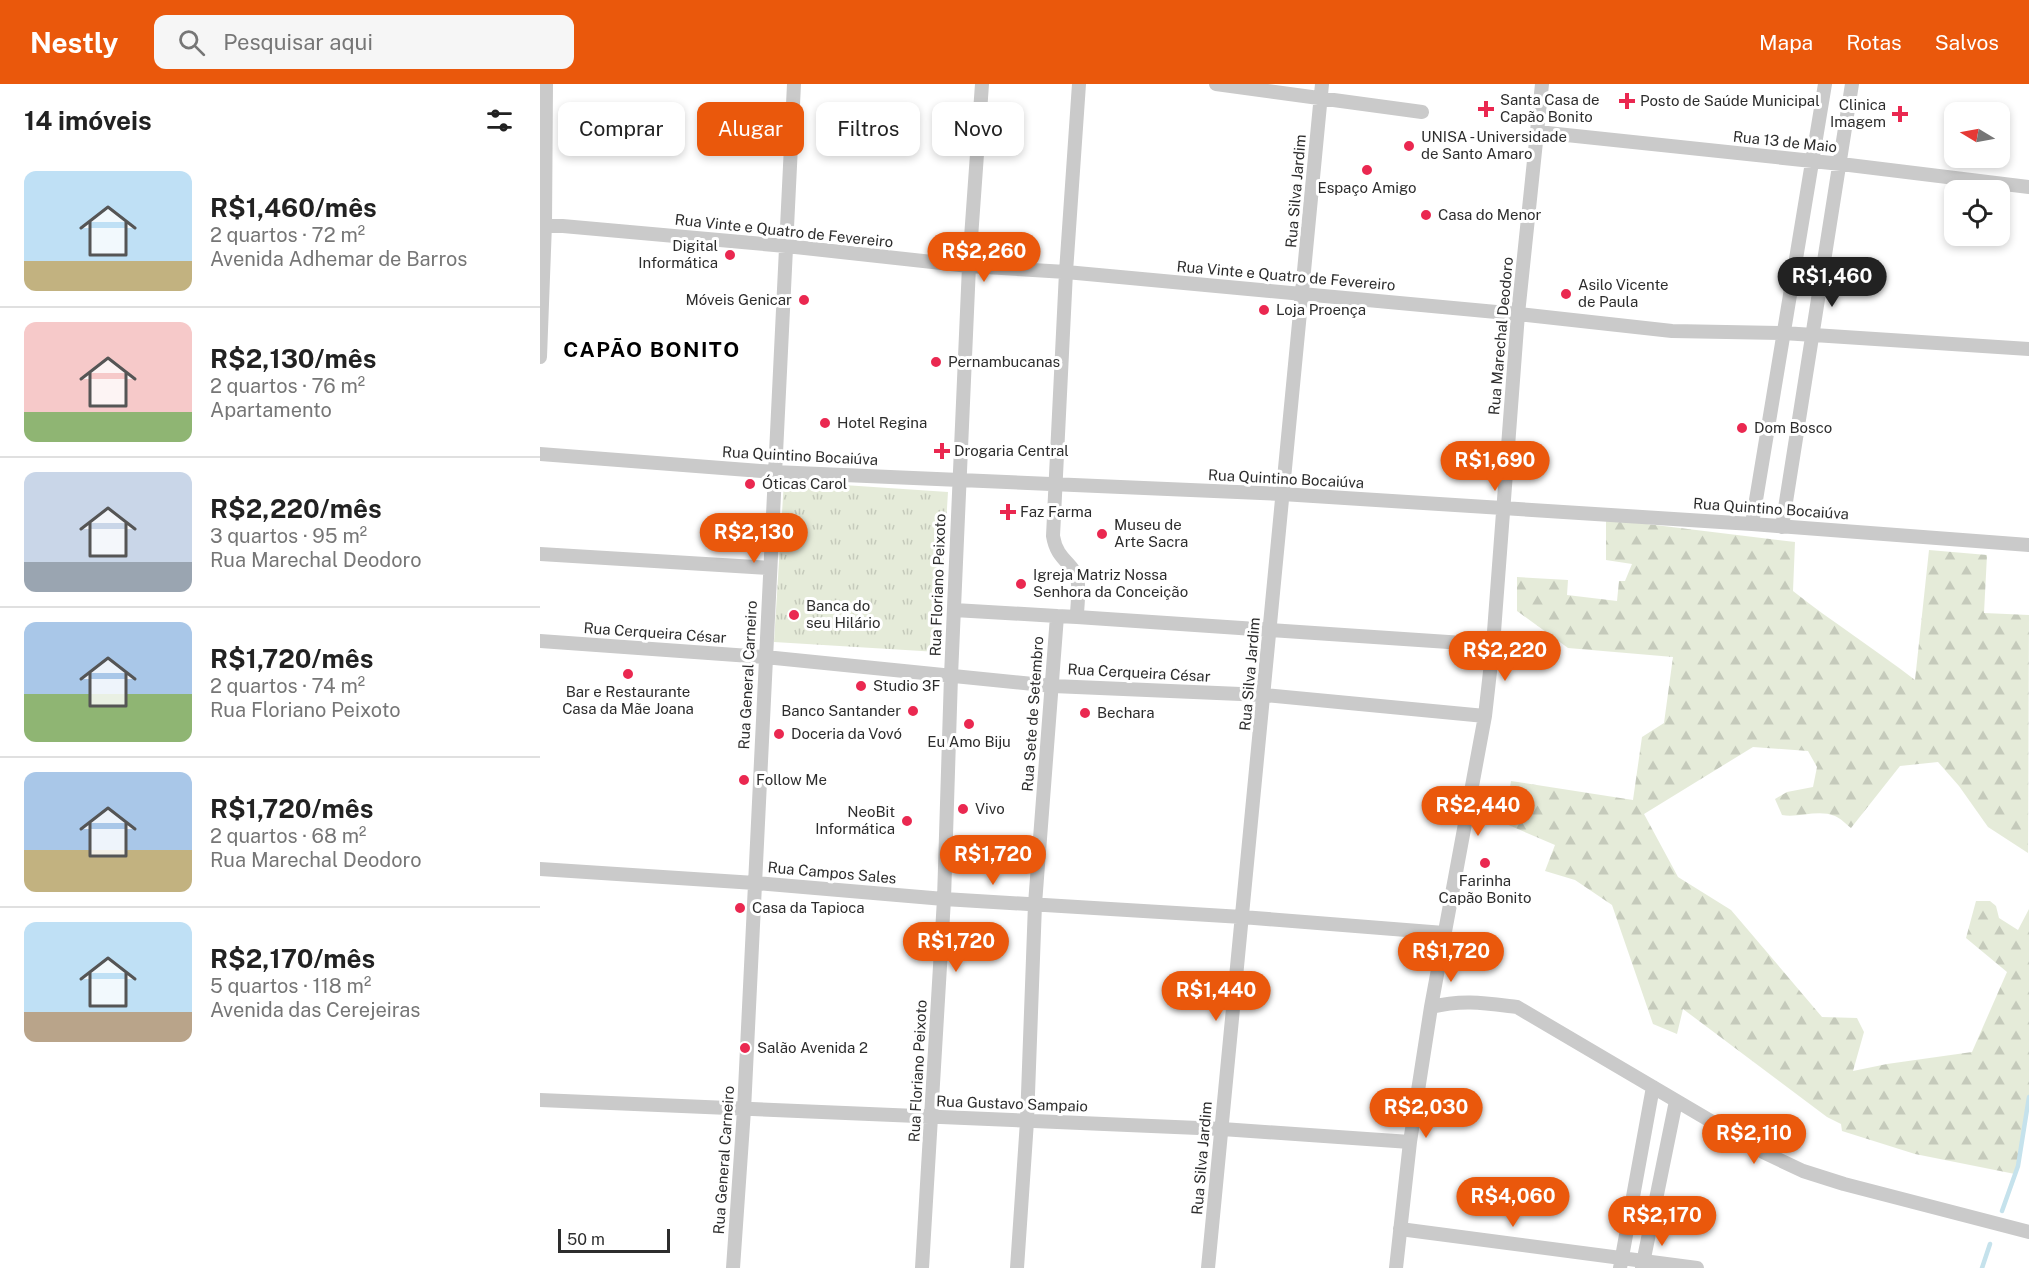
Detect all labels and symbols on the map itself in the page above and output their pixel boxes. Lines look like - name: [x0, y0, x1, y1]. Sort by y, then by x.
- place label: Santa Casa de Capão Bonito: [1500, 91, 1600, 125]
- marker: Posto de Saúde Municipal: [1618, 92, 1636, 110]
- place label: Posto de Saúde Municipal: [1640, 92, 1820, 109]
- place label: Clinica Imagem: [1830, 96, 1886, 130]
- marker: Santa Casa de Capão Bonito: [1477, 100, 1495, 118]
- north arrow: [1944, 102, 2010, 168]
- marker: Clinica Imagem: [1891, 105, 1909, 123]
- place label: UNISA - Universidade de Santo Amaro: [1421, 128, 1567, 162]
- street label: Rua 13 de Maio: [1732, 128, 1838, 155]
- street label: Rua Silva Jardim: [1282, 134, 1309, 248]
- marker: UNISA - Universidade de Santo Amaro: [1402, 139, 1416, 153]
- marker: Espaço Amigo: [1360, 163, 1374, 177]
- place label: Espaço Amigo: [1318, 179, 1416, 196]
- place label: Casa do Menor: [1438, 206, 1542, 223]
- marker: Casa do Menor: [1419, 208, 1433, 222]
- street label: Rua Vinte e Quatro de Fevereiro: [674, 211, 894, 250]
- pin: R$2,260: [929, 232, 1039, 283]
- place label: Digital Informática: [638, 237, 718, 271]
- marker: Digital Informática: [723, 248, 737, 262]
- street label: Rua Marechal Deodoro: [1485, 256, 1516, 416]
- street label: Rua Vinte e Quatro de Fevereiro: [1176, 257, 1396, 294]
- pin: R$1,460: [1777, 257, 1887, 308]
- place label: Asilo Vicente de Paula: [1578, 276, 1669, 310]
- marker: Asilo Vicente de Paula: [1559, 287, 1573, 301]
- place label: Móveis Genicar: [686, 291, 792, 308]
- marker: Móveis Genicar: [797, 293, 811, 307]
- place label: Loja Proença: [1276, 301, 1366, 318]
- marker: Loja Proença: [1257, 303, 1271, 317]
- district label: CAPÃO BONITO: [563, 337, 741, 362]
- place label: Pernambucanas: [948, 353, 1060, 370]
- marker: Pernambucanas: [929, 355, 943, 369]
- place label: Hotel Regina: [837, 414, 927, 431]
- marker: Hotel Regina: [818, 416, 832, 430]
- place label: Dom Bosco: [1754, 419, 1832, 436]
- marker: Dom Bosco: [1735, 421, 1749, 435]
- pin: R$1,690: [1440, 441, 1550, 492]
- place label: Drogaria Central: [954, 442, 1069, 459]
- street label: Rua Quintino Bocaiúva: [722, 443, 878, 468]
- marker: Drogaria Central: [935, 444, 949, 458]
- street label: Rua Quintino Bocaiúva: [1208, 466, 1364, 491]
- place label: Óticas Carol: [762, 474, 847, 492]
- marker: Óticas Carol: [743, 477, 757, 491]
- street label: Rua Quintino Bocaiúva: [1693, 495, 1850, 522]
- place label: Faz Farma: [1020, 503, 1092, 520]
- marker: Faz Farma: [1001, 505, 1015, 519]
- pin: R$2,130: [699, 513, 809, 564]
- street label: Rua Floriano Peixoto: [927, 513, 948, 657]
- place label: Museu de Arte Sacra: [1114, 516, 1188, 550]
- marker: Museu de Arte Sacra: [1095, 527, 1109, 541]
- place label: Igreja Matriz Nossa Senhora da Conceição: [1033, 566, 1188, 600]
- marker: Igreja Matriz Nossa Senhora da Conceição: [1014, 577, 1028, 591]
- place label: Banca do seu Hilário: [806, 597, 881, 631]
- street label: Rua General Carneiro: [735, 600, 760, 750]
- marker: Banca do seu Hilário: [787, 608, 801, 622]
- street label: Rua Silva Jardim: [1236, 617, 1263, 731]
- street label: Rua Cerqueira César: [583, 619, 727, 646]
- pin: R$2,220: [1450, 631, 1560, 682]
- street label: Rua Sete de Setembro: [1019, 636, 1046, 792]
- street label: Rua Cerqueira César: [1067, 660, 1211, 685]
- marker: Bar e Restaurante Casa da Mãe Joana: [621, 667, 635, 681]
- place label: Studio 3F: [873, 677, 940, 694]
- marker: Studio 3F: [854, 679, 868, 693]
- place label: Bar e Restaurante Casa da Mãe Joana: [562, 683, 694, 717]
- place label: Banco Santander: [781, 702, 901, 719]
- marker: Banco Santander: [906, 704, 920, 718]
- place label: Bechara: [1097, 704, 1154, 721]
- marker: Bechara: [1078, 706, 1092, 720]
- marker: Eu Amo Biju: [962, 717, 976, 731]
- place label: Doceria da Vovó: [791, 725, 902, 742]
- marker: Doceria da Vovó: [772, 727, 786, 741]
- place label: Eu Amo Biju: [927, 733, 1011, 750]
- place label: Follow Me: [756, 771, 827, 788]
- marker: Follow Me: [737, 773, 751, 787]
- pin: R$2,440: [1423, 786, 1533, 837]
- place label: Vivo: [975, 800, 1005, 817]
- marker: Vivo: [956, 802, 970, 816]
- place label: NeoBit Informática: [815, 803, 895, 837]
- marker: NeoBit Informática: [900, 814, 914, 828]
- pin: R$1,720: [938, 835, 1048, 886]
- marker: Farinha Capão Bonito: [1478, 856, 1492, 870]
- street label: Rua Campos Sales: [767, 858, 897, 887]
- place label: Farinha Capão Bonito: [1439, 872, 1531, 906]
- place label: Casa da Tapioca: [752, 899, 864, 916]
- marker: Casa da Tapioca: [733, 901, 747, 915]
- pin: R$1,720: [901, 922, 1011, 973]
- pin: R$1,720: [1396, 932, 1506, 983]
- pin: R$1,440: [1161, 971, 1271, 1022]
- street label: Rua Floriano Peixoto: [905, 999, 930, 1143]
- place label: Salão Avenida 2: [757, 1039, 868, 1056]
- marker: Salão Avenida 2: [738, 1041, 752, 1055]
- street label: Rua General Carneiro: [710, 1085, 737, 1235]
- pin: R$2,030: [1371, 1088, 1481, 1139]
- street label: Rua Gustavo Sampaio: [936, 1092, 1088, 1115]
- street label: Rua Silva Jardim: [1188, 1101, 1215, 1215]
- pin: R$2,110: [1699, 1114, 1809, 1165]
- pin: R$4,060: [1458, 1177, 1568, 1228]
- pin: R$2,170: [1607, 1196, 1717, 1247]
- scale bar: [558, 1226, 670, 1254]

